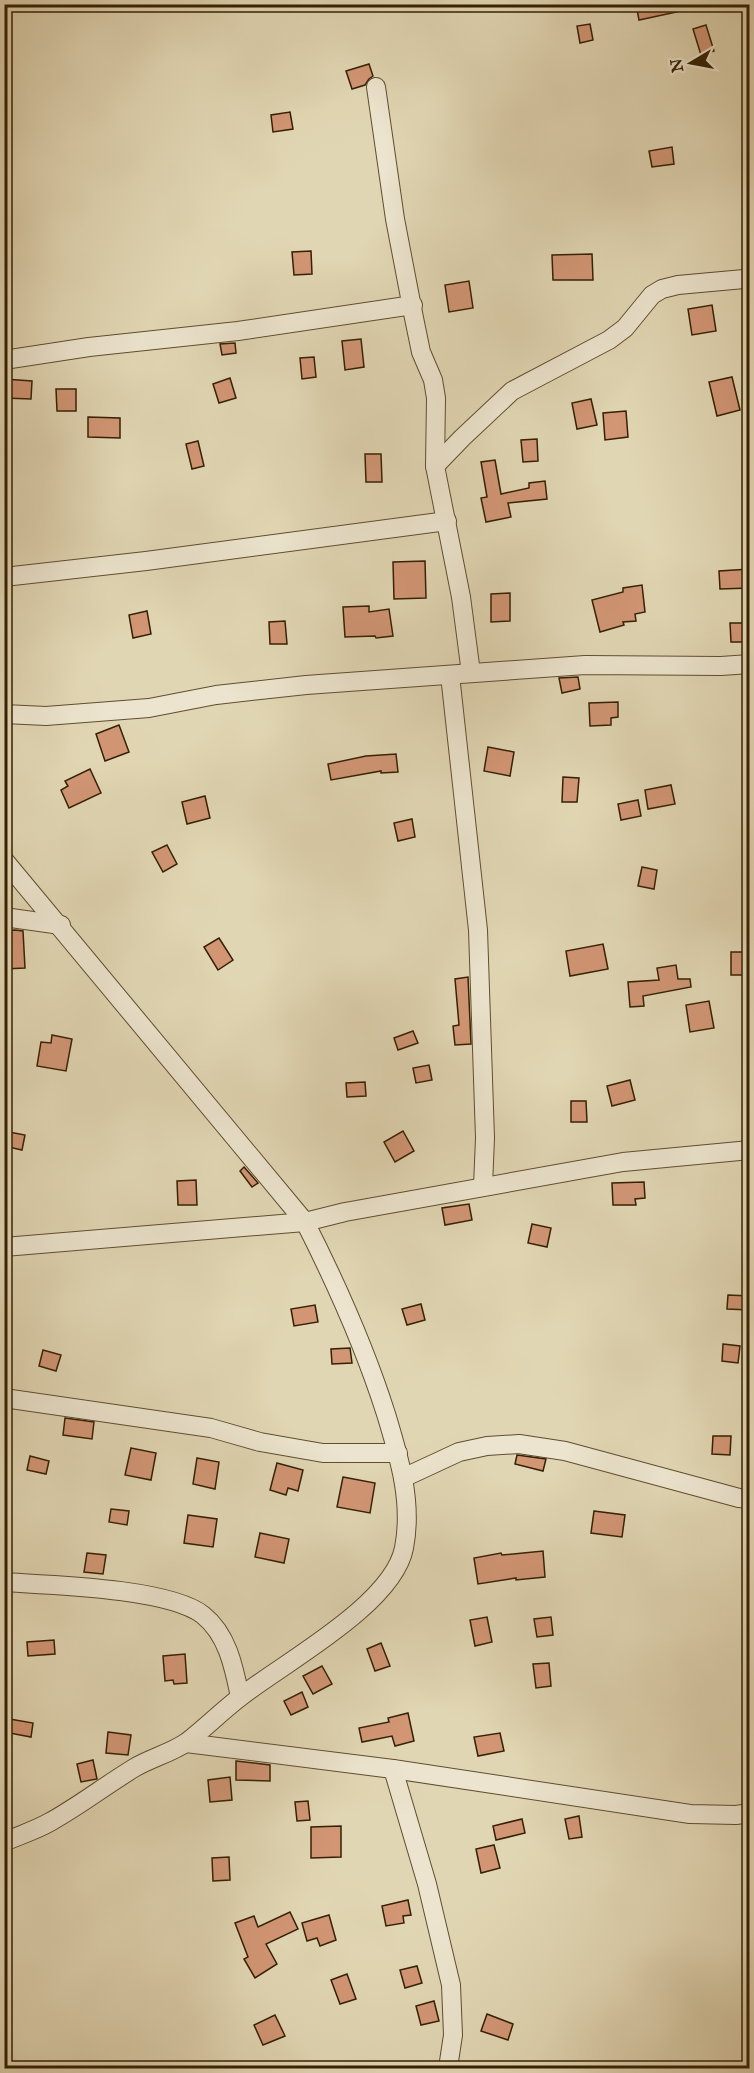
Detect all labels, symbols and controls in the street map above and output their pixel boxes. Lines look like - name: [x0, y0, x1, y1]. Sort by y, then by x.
- north arrow: [661, 33, 721, 93]
- text: N: [666, 57, 687, 74]

